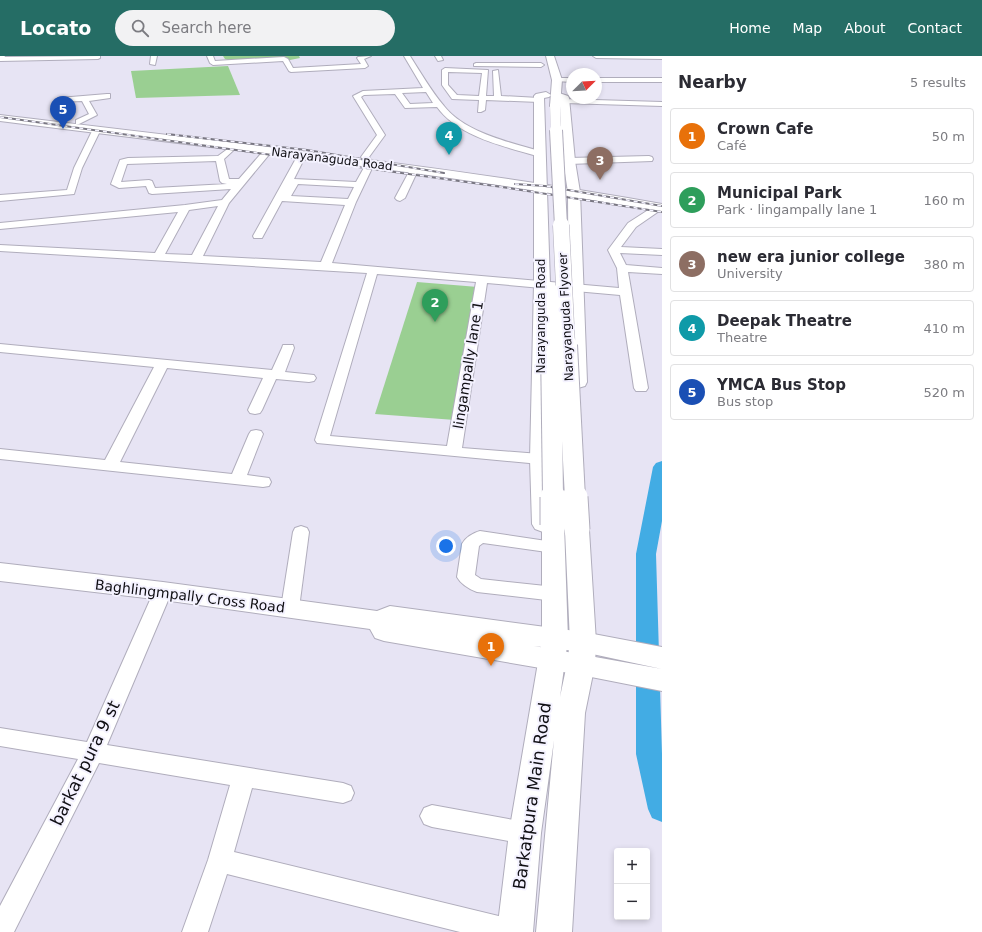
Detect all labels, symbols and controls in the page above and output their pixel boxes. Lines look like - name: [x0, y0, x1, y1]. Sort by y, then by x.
- search box: [115, 10, 395, 46]
- text: Locato: [20, 17, 91, 39]
- icon: search: [129, 17, 151, 39]
- text: Search here: [161, 19, 252, 37]
- text: Home: [729, 20, 771, 36]
- text: Map: [793, 20, 822, 36]
- text: About: [844, 20, 886, 36]
- text: Contact: [908, 20, 962, 36]
- north arrow: [566, 68, 602, 104]
- text: Nearby: [678, 72, 747, 92]
- text: 5 results: [910, 75, 966, 90]
- pin: 5: [50, 96, 76, 129]
- text: Crown Cafe: [717, 120, 813, 138]
- pin: 4: [436, 122, 462, 155]
- text: 1: [687, 129, 697, 144]
- text: 50 m: [932, 129, 965, 144]
- text: Café: [717, 138, 747, 153]
- street label: Narayanaguda Road: [271, 145, 393, 173]
- pin: 3: [587, 147, 613, 180]
- text: Municipal Park: [717, 184, 842, 202]
- text: 2: [687, 193, 697, 208]
- text: 160 m: [923, 193, 965, 208]
- text: Park · lingampally lane 1: [717, 202, 877, 217]
- text: new era junior college: [717, 248, 905, 266]
- street label: Narayanguda Flyover: [556, 252, 576, 382]
- text: 3: [687, 257, 697, 272]
- text: 380 m: [923, 257, 965, 272]
- street label: Narayanguda Road: [534, 259, 548, 373]
- text: University: [717, 266, 783, 281]
- pin: 2: [422, 289, 448, 322]
- street label: lingampally lane 1: [450, 300, 486, 430]
- text: Deepak Theatre: [717, 312, 852, 330]
- text: 4: [687, 321, 697, 336]
- text: 410 m: [923, 321, 965, 336]
- text: Theatre: [717, 330, 767, 345]
- text: YMCA Bus Stop: [717, 376, 846, 394]
- text: 5: [687, 385, 697, 400]
- text: 520 m: [923, 385, 965, 400]
- text: Bus stop: [717, 394, 773, 409]
- your location: [436, 536, 456, 556]
- street label: Baghlingmpally Cross Road: [94, 576, 286, 616]
- pin: 1: [478, 633, 504, 666]
- street label: barkat pura 9 st: [46, 697, 124, 829]
- street label: Barkatpura Main Road: [509, 701, 555, 891]
- map controls: [614, 848, 650, 920]
- button: +: [614, 848, 650, 884]
- button: −: [614, 884, 650, 920]

